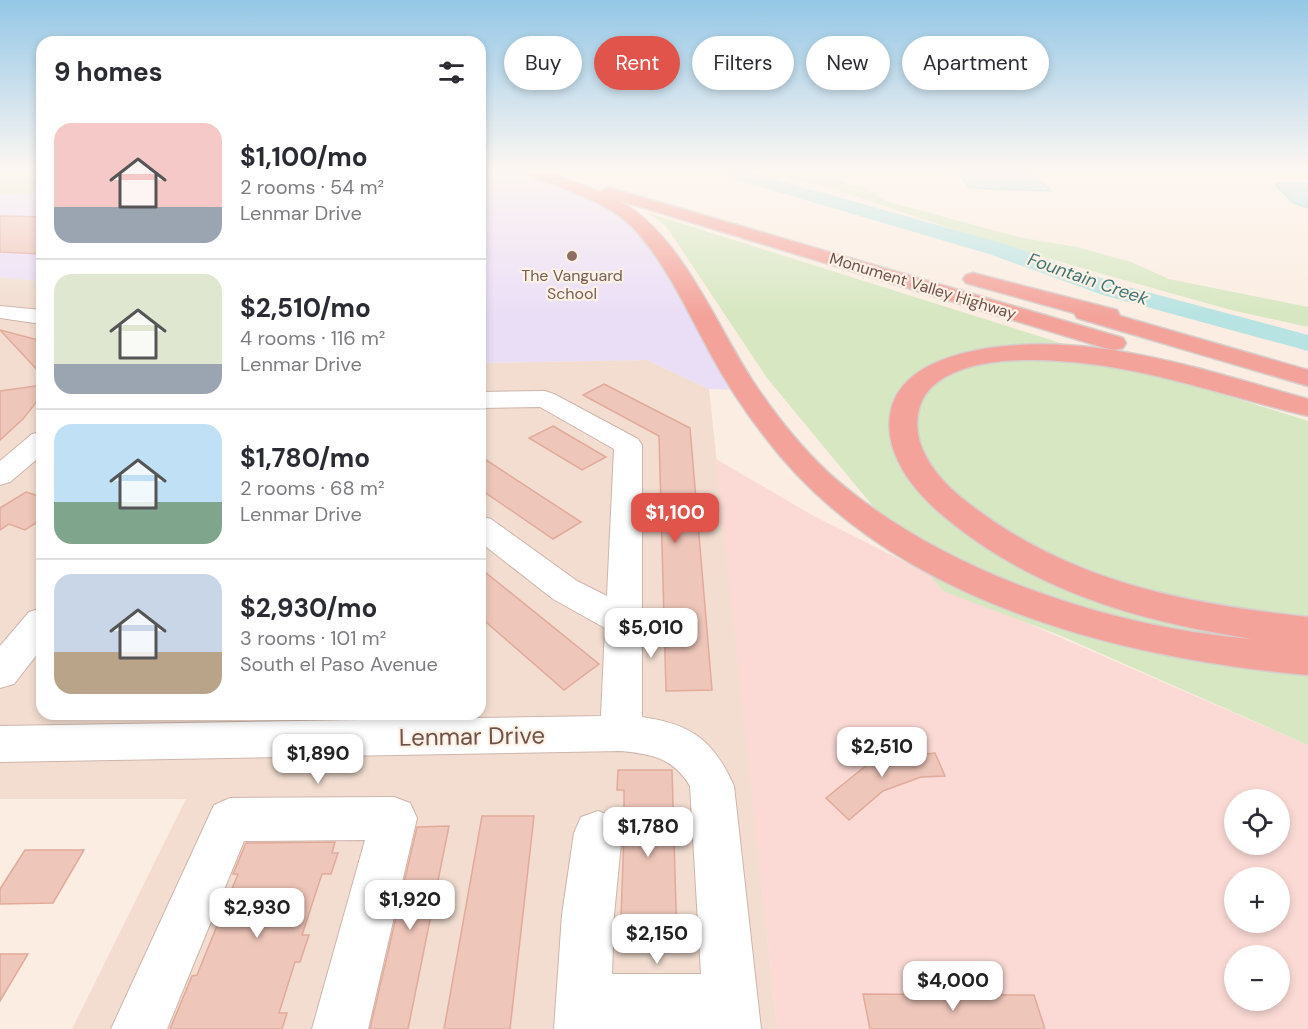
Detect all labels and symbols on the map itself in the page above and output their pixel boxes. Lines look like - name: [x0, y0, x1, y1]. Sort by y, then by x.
- water label: Fountain Creek: [1024, 247, 1152, 311]
- street label: Monument Valley Highway: [827, 248, 1019, 324]
- marker: The Vanguard School: [565, 249, 579, 263]
- place label: The Vanguard School: [521, 265, 623, 304]
- pin: $1,100: [626, 493, 724, 544]
- pin: $5,010: [602, 608, 700, 659]
- street label: Lenmar Drive: [399, 719, 545, 753]
- pin: $2,510: [833, 727, 931, 778]
- pin: $1,890: [269, 734, 367, 785]
- pin: $1,780: [599, 807, 697, 858]
- pin: $1,920: [361, 880, 459, 931]
- pin: $2,930: [208, 888, 306, 939]
- pin: $2,150: [608, 914, 706, 965]
- pin: $4,000: [904, 961, 1002, 1012]

